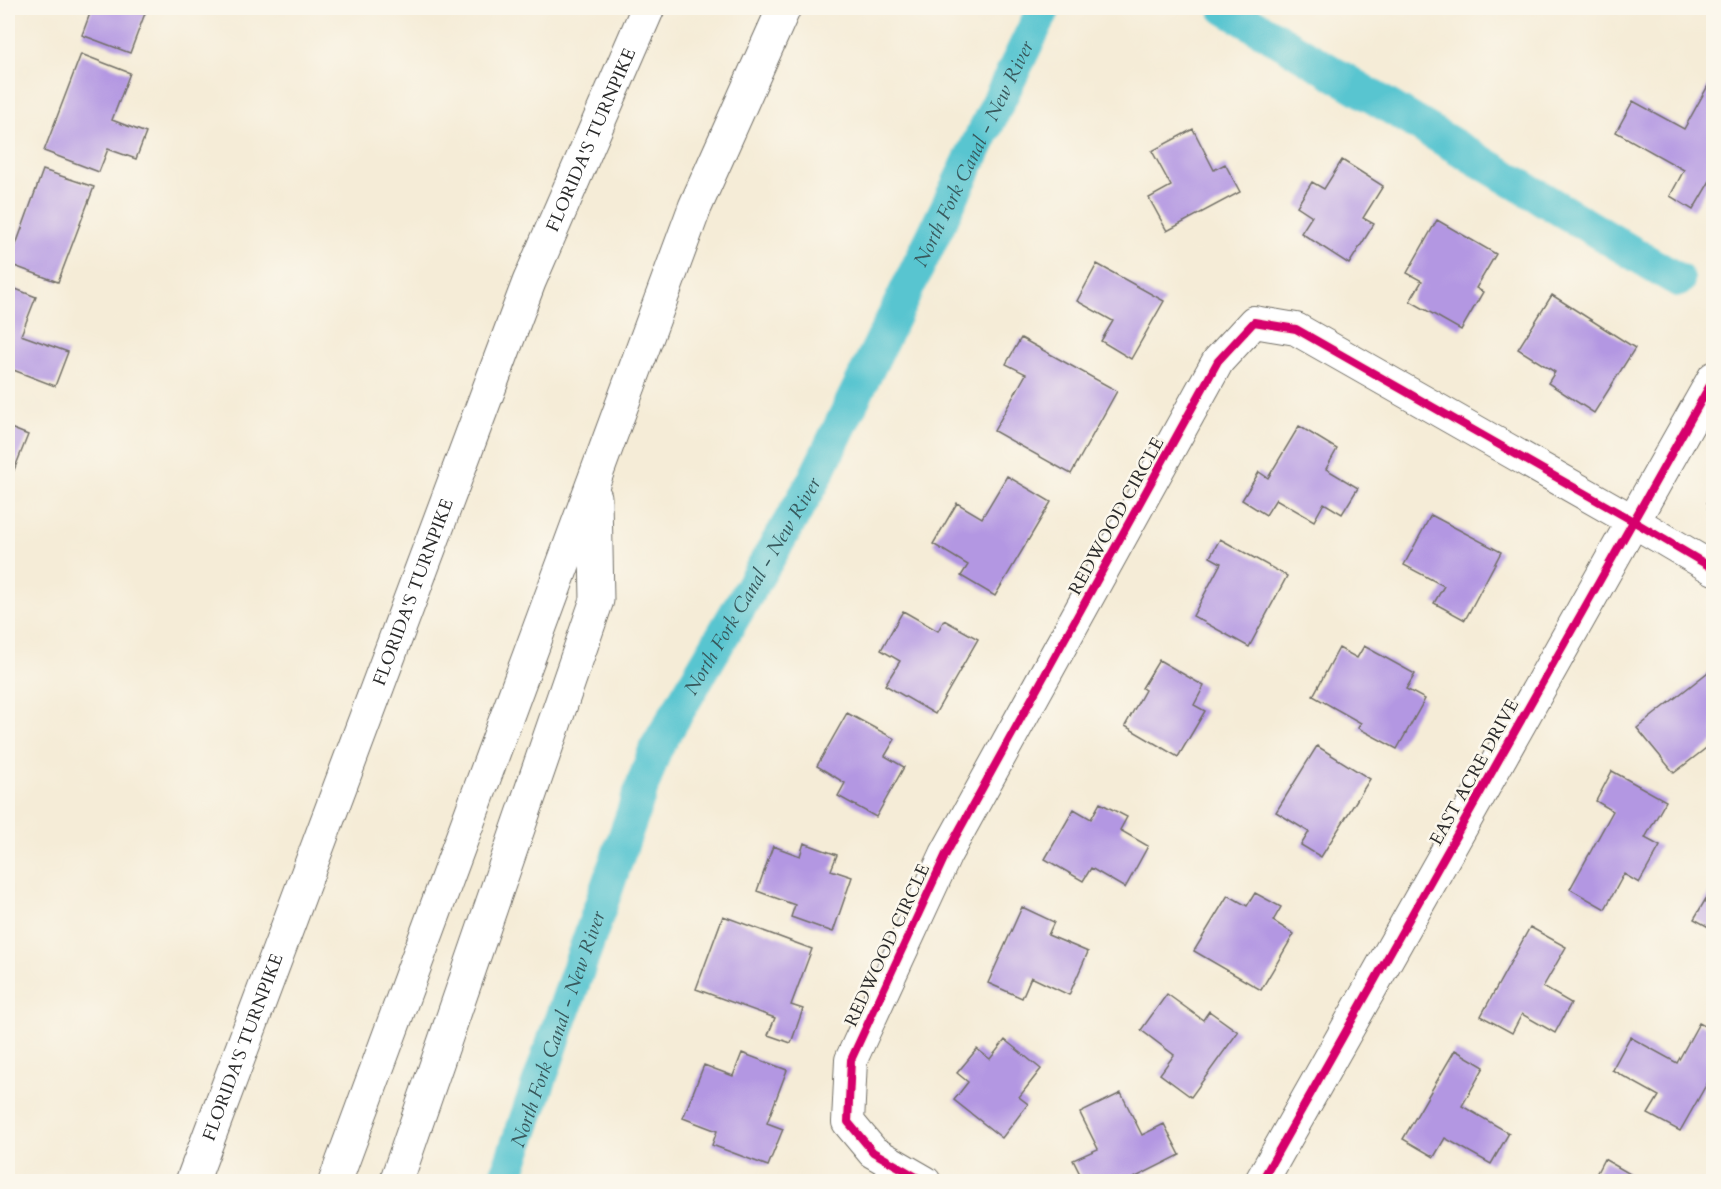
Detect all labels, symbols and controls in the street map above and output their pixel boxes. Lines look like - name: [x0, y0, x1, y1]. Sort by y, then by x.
- water label: North Fork Canal - New River: [907, 35, 1041, 271]
- street label: FLORIDA'S TURNPIKE: [540, 44, 642, 236]
- street label: REDWOOD CIRCLE: [1063, 433, 1170, 600]
- water label: North Fork Canal - New River: [677, 472, 828, 700]
- street label: FLORIDA'S TURNPIKE: [367, 495, 460, 689]
- street label: EAST ACRE DRIVE: [1424, 695, 1525, 850]
- street label: REDWOOD CIRCLE: [839, 860, 936, 1031]
- water label: North Fork Canal - New River: [504, 906, 612, 1151]
- street label: FLORIDA'S TURNPIKE: [197, 950, 289, 1144]

